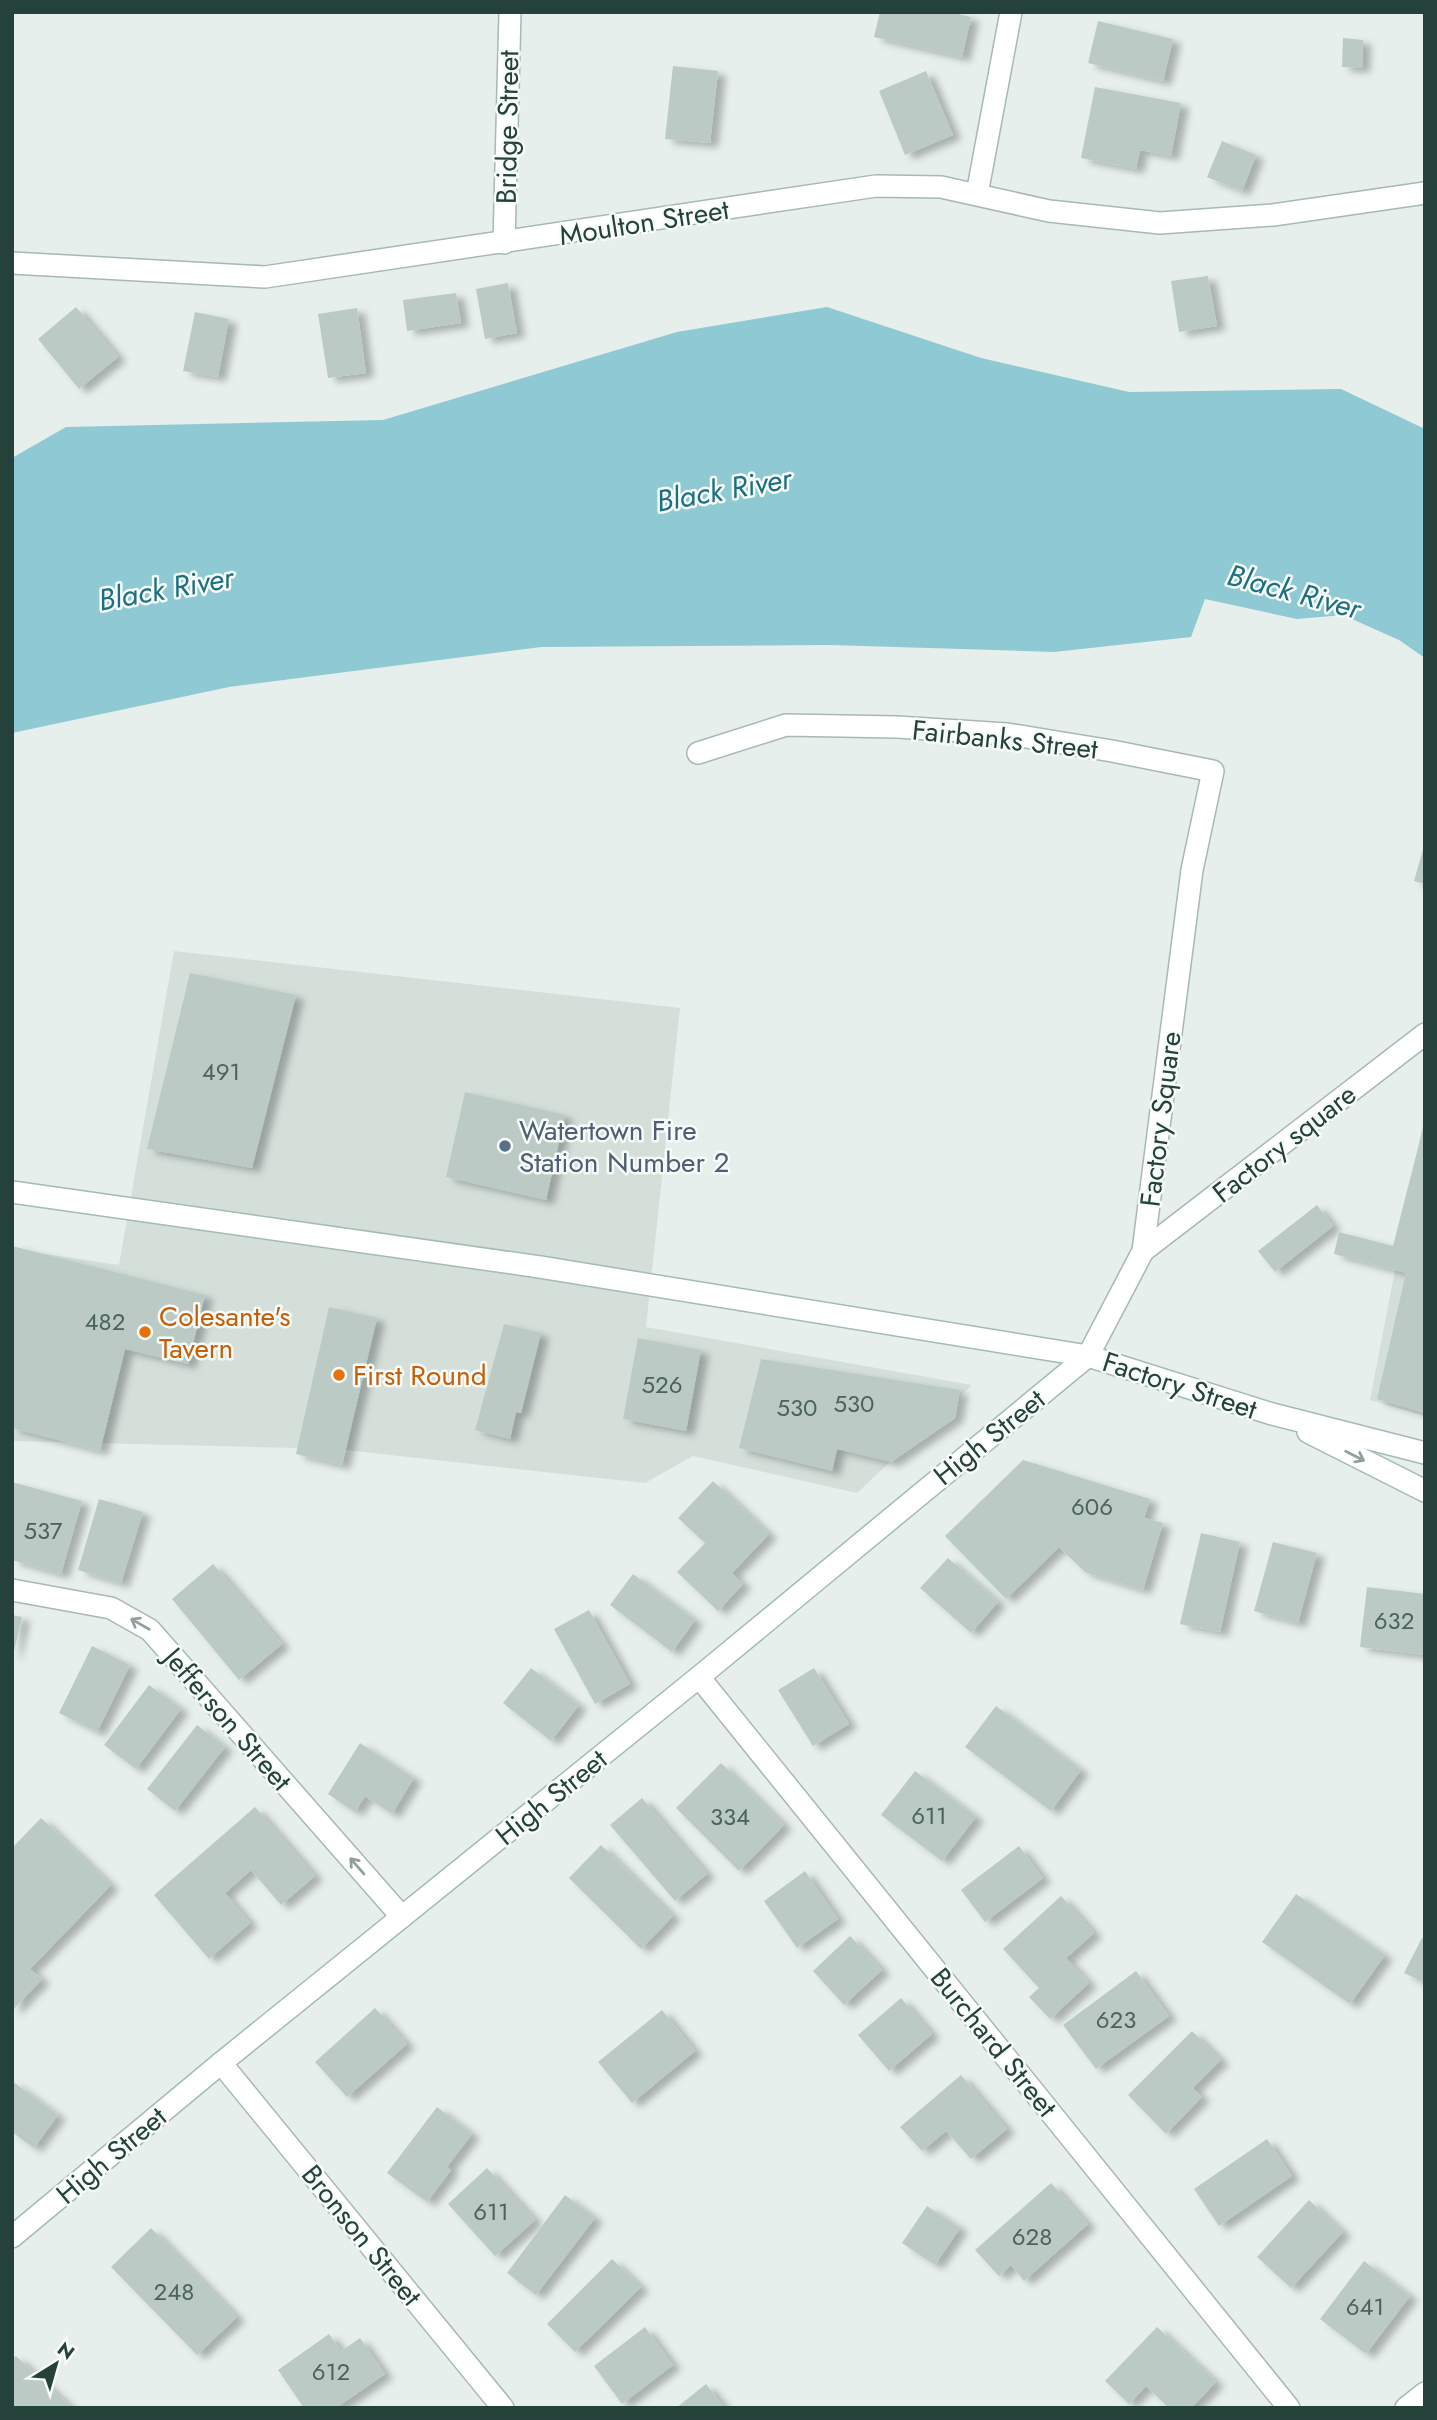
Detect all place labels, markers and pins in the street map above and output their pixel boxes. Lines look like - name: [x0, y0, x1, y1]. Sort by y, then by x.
- place label: Watertown Fire Station Number 2: [519, 1110, 729, 1183]
- marker: Watertown Fire Station Number 2: [497, 1138, 513, 1154]
- place label: Colesante's Tavern: [159, 1296, 291, 1369]
- marker: Colesante's Tavern: [137, 1324, 153, 1340]
- place label: First Round: [353, 1355, 487, 1396]
- marker: First Round: [331, 1367, 347, 1383]

